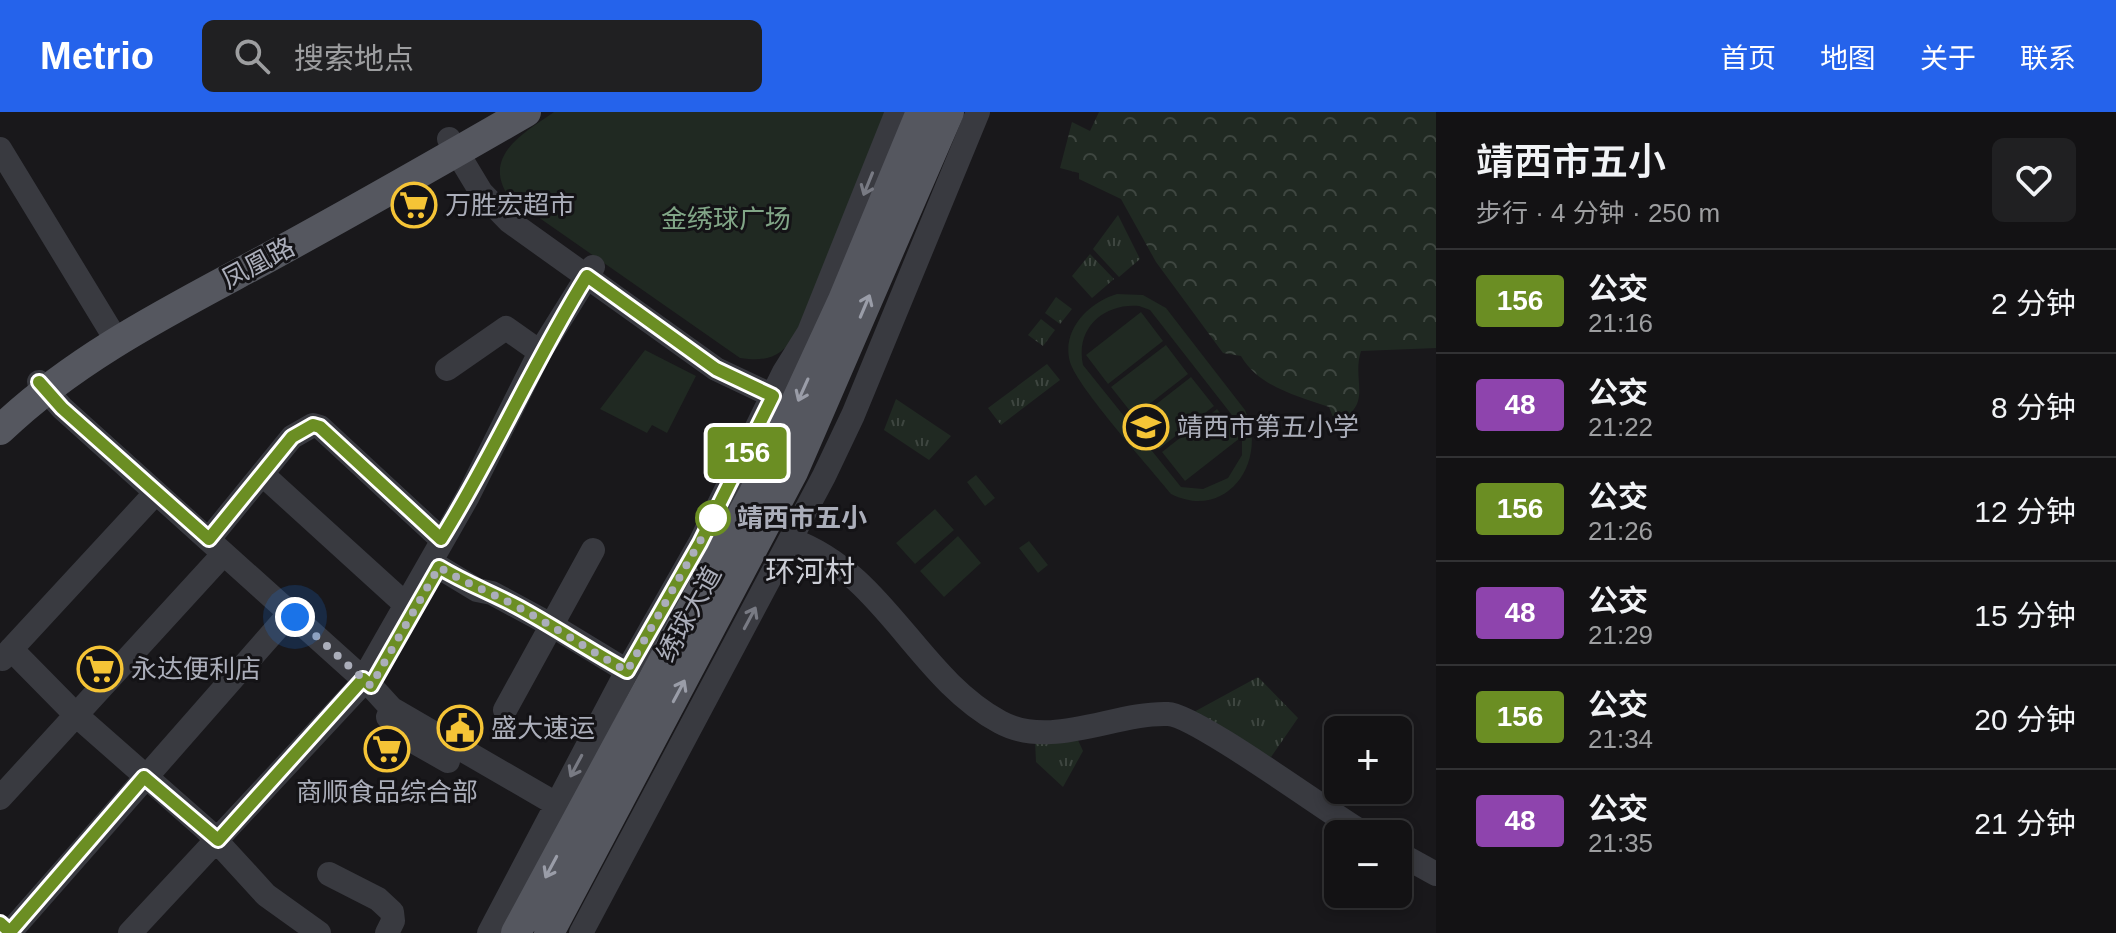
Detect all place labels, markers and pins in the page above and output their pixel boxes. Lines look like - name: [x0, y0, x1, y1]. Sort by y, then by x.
- supermarket icon: 万胜宏超市: [390, 181, 438, 229]
- place label: 万胜宏超市: [445, 190, 575, 220]
- school or university icon: 靖西市第五小学: [1122, 403, 1170, 451]
- place label: 靖西市第五小学: [1177, 412, 1359, 442]
- marker: 靖西市五小: [696, 501, 730, 535]
- place label: 靖西市五小: [737, 503, 867, 533]
- supermarket icon: 永达便利店: [76, 645, 124, 693]
- place label: 永达便利店: [131, 654, 261, 684]
- public building icon: 盛大速运: [436, 704, 484, 752]
- place label: 盛大速运: [491, 713, 595, 743]
- supermarket icon: 商顺食品综合部: [363, 725, 411, 773]
- place label: 商顺食品综合部: [296, 777, 478, 807]

